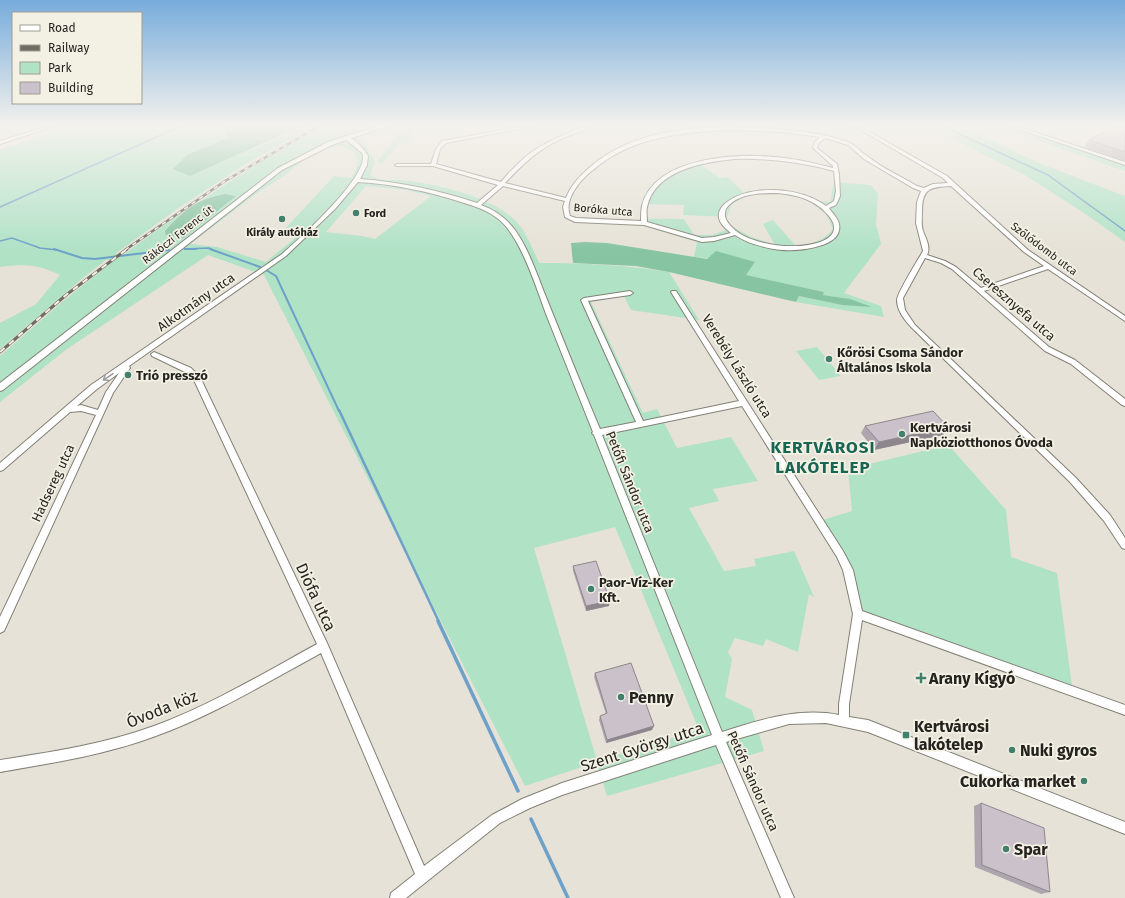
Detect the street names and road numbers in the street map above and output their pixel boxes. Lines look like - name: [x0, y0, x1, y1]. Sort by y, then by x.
- street label: Boróka utca: [573, 201, 633, 219]
- street label: Rákóczi Ferenc út: [140, 203, 216, 267]
- street label: Szőlődomb utca: [1008, 220, 1080, 278]
- street label: Cseresznyefa utca: [970, 264, 1058, 344]
- street label: Alkotmány utca: [154, 270, 238, 334]
- street label: Verebély László utca: [699, 312, 775, 420]
- street label: Petőfi Sándor utca: [603, 429, 657, 535]
- street label: Hadsereg utca: [28, 442, 78, 524]
- street label: Diófa utca: [292, 560, 340, 634]
- street label: Óvoda köz: [123, 685, 200, 732]
- street label: Szent György utca: [578, 718, 706, 776]
- street label: Petőfi Sándor utca: [724, 729, 782, 833]

